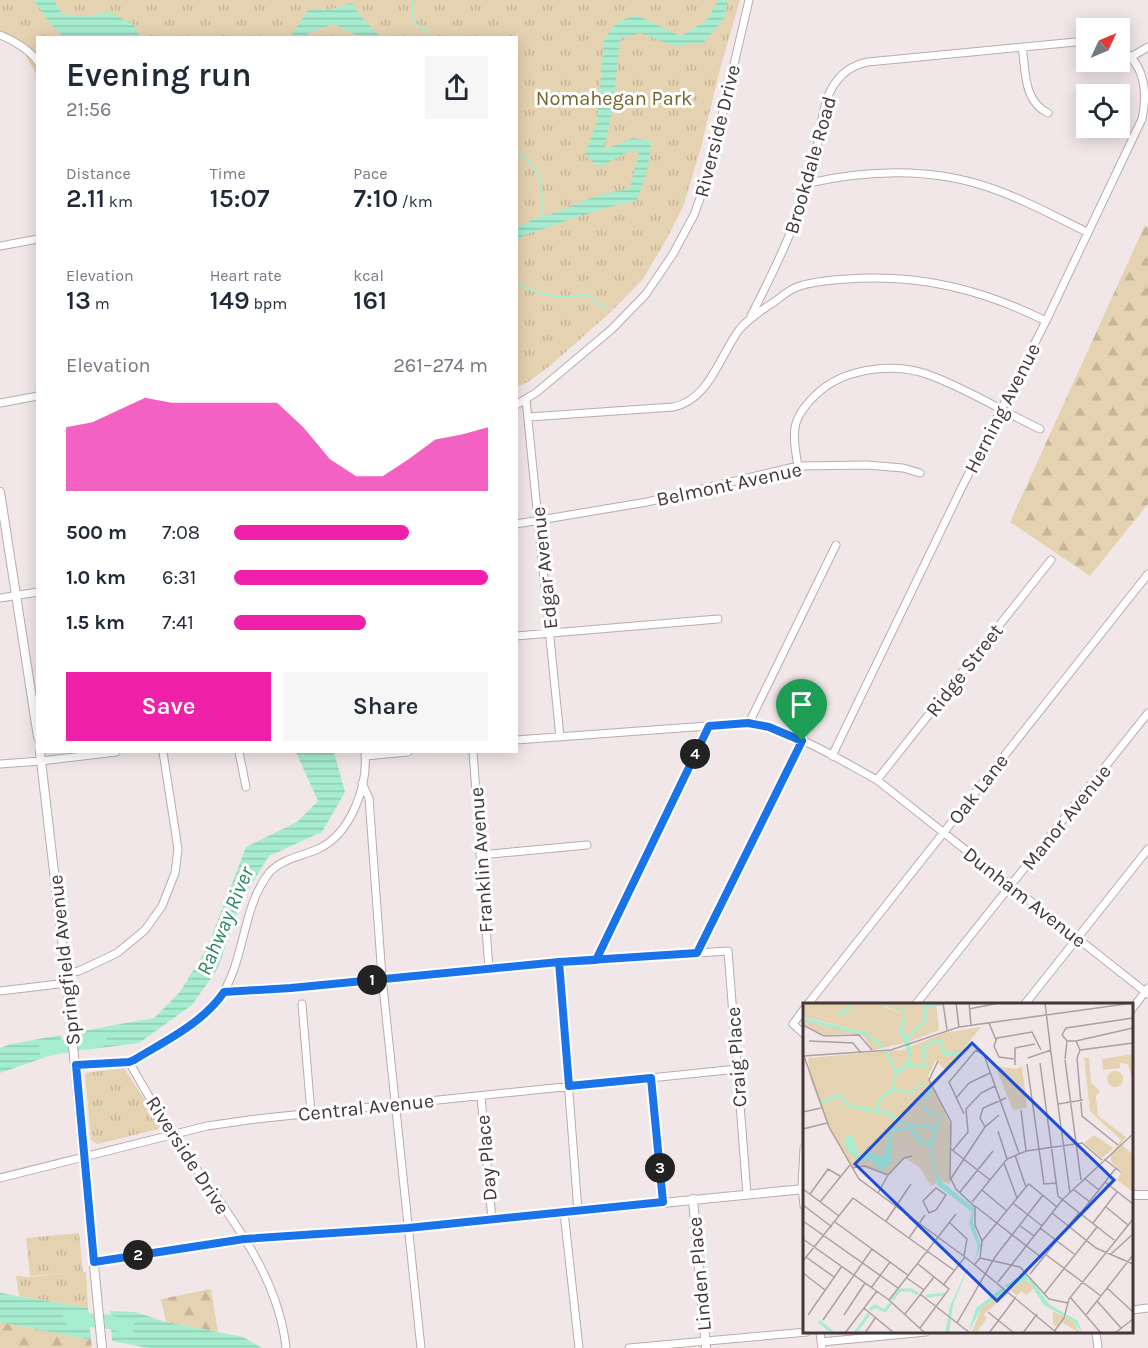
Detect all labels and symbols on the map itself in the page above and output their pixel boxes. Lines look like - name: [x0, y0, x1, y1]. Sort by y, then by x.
- north arrow: [1076, 18, 1130, 72]
- street label: Riverside Drive: [690, 62, 745, 200]
- park label: Nomahegan Park: [536, 87, 692, 110]
- street label: Brookdale Road: [780, 94, 841, 237]
- street label: Herning Avenue: [960, 339, 1045, 477]
- street label: Belmont Avenue: [654, 458, 804, 511]
- street label: Edgar Avenue: [527, 505, 562, 630]
- street label: Ridge Street: [921, 619, 1008, 721]
- pin: [776, 679, 827, 741]
- pin: 4: [680, 739, 710, 769]
- street label: Oak Lane: [944, 750, 1013, 829]
- street label: Manor Avenue: [1017, 760, 1116, 875]
- street label: Franklin Avenue: [465, 786, 498, 934]
- street label: Dunham Avenue: [959, 842, 1091, 953]
- water label: Rahway River: [191, 863, 259, 979]
- street label: Springfield Avenue: [44, 873, 85, 1046]
- pin: 1: [357, 965, 387, 995]
- inset map: [803, 1003, 1133, 1333]
- street label: Craig Place: [722, 1006, 751, 1108]
- street label: Central Avenue: [297, 1089, 435, 1126]
- street label: Riverside Drive: [141, 1092, 234, 1218]
- street label: Day Place: [471, 1114, 502, 1202]
- pin: 3: [645, 1153, 675, 1183]
- street label: Linden Place: [683, 1216, 716, 1332]
- pin: 2: [123, 1240, 153, 1270]

